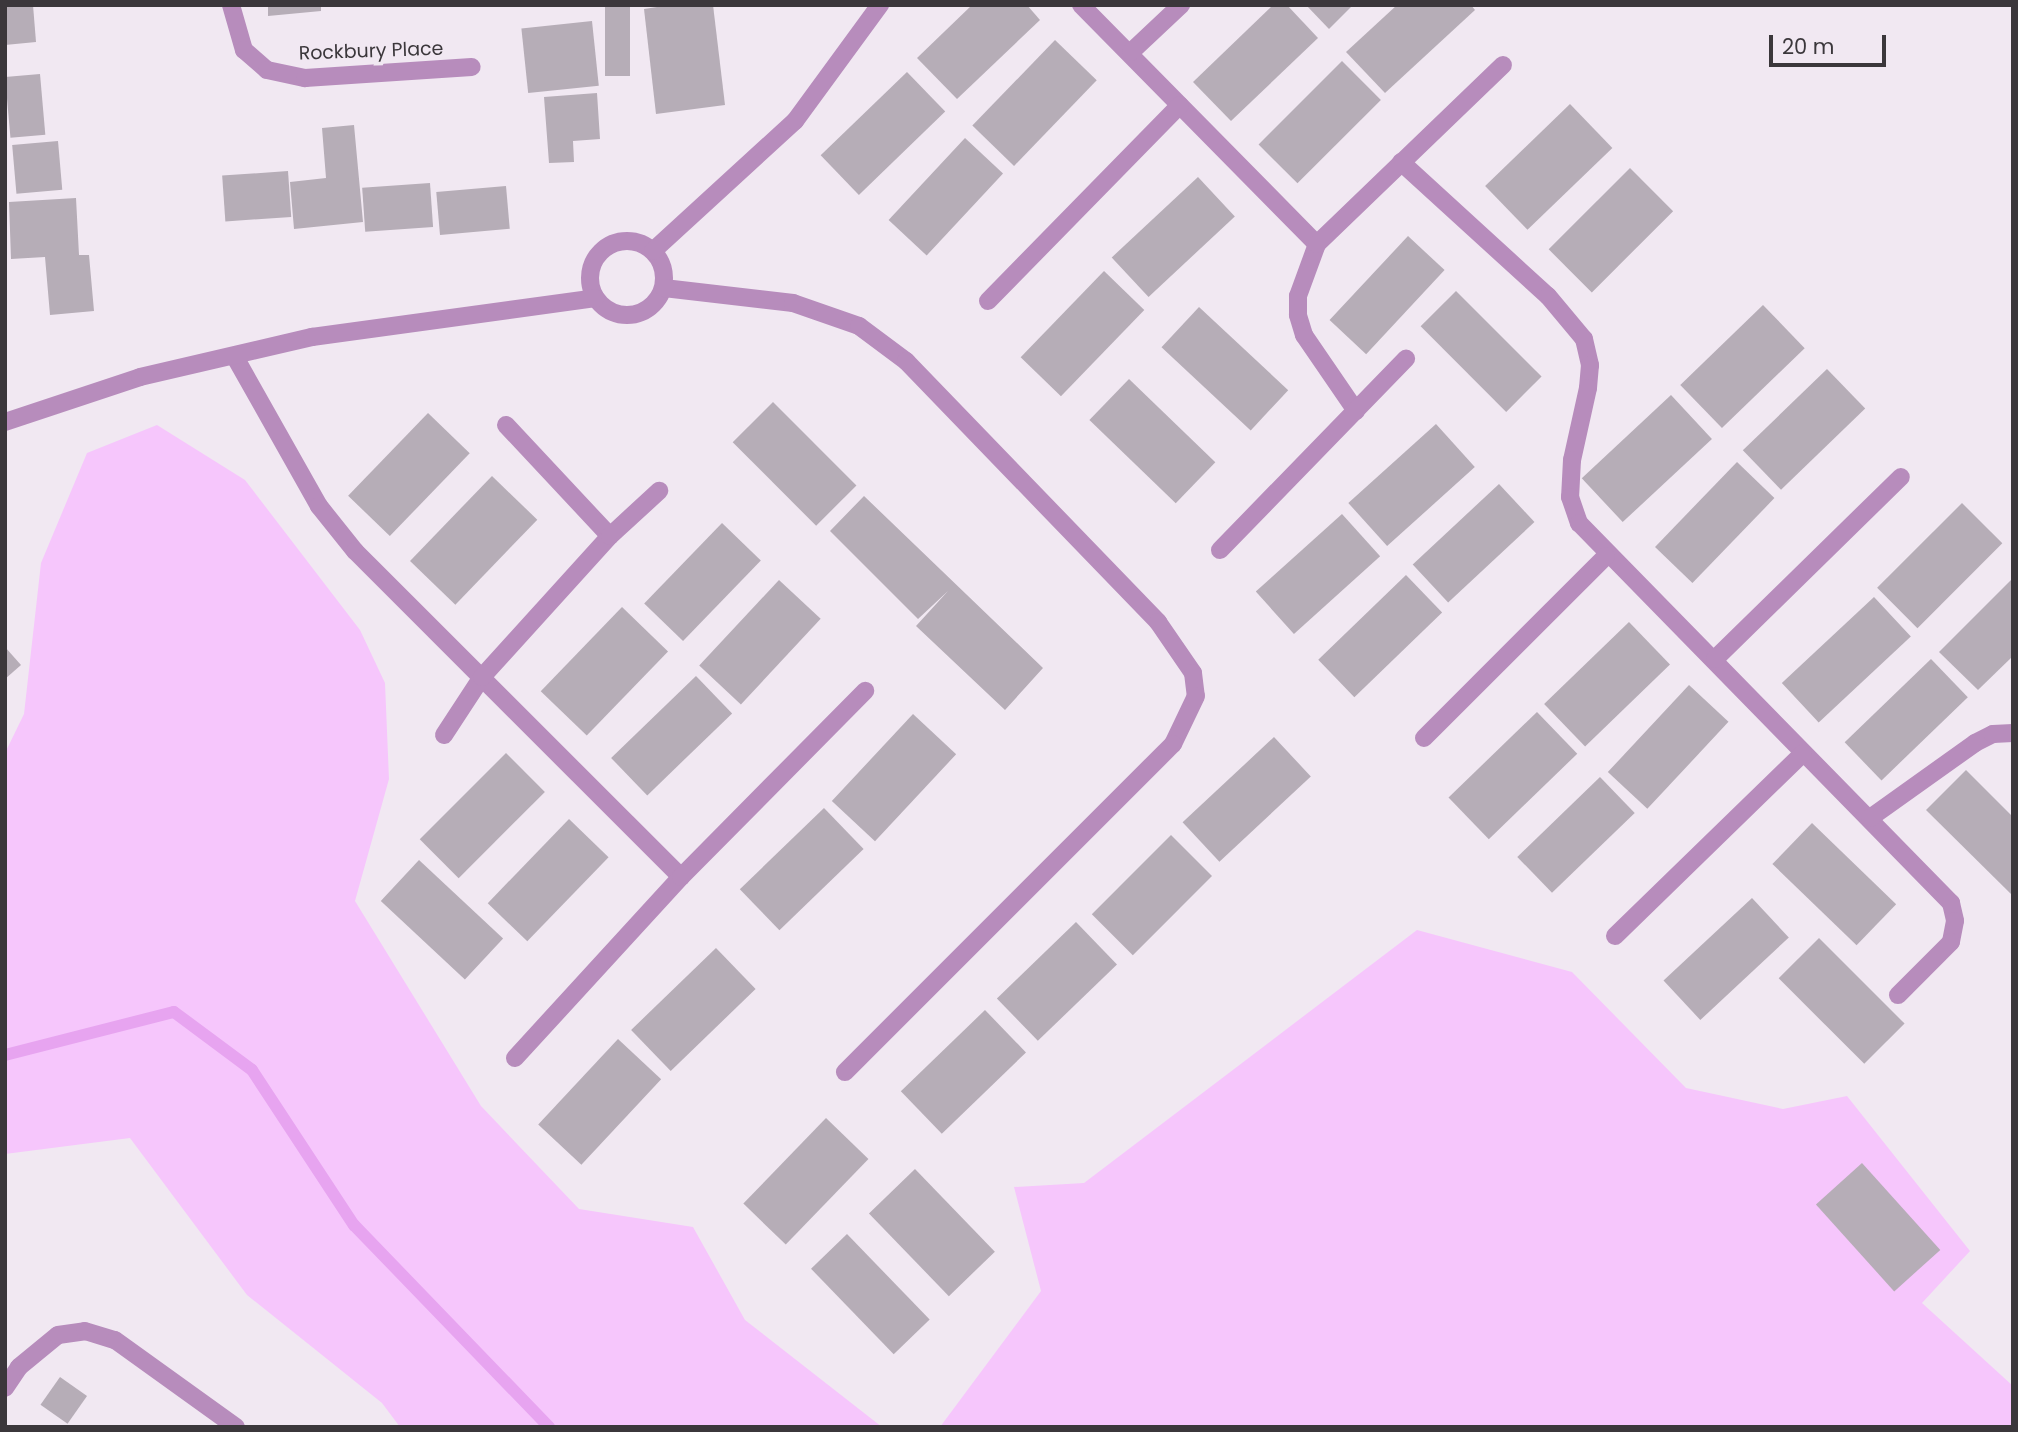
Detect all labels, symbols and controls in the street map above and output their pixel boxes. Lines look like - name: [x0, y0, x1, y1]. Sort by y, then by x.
- scale bar: [1773, 21, 1890, 65]
- text: 20 m: [1782, 32, 1835, 61]
- street label: Rockbury Place: [298, 37, 444, 65]

